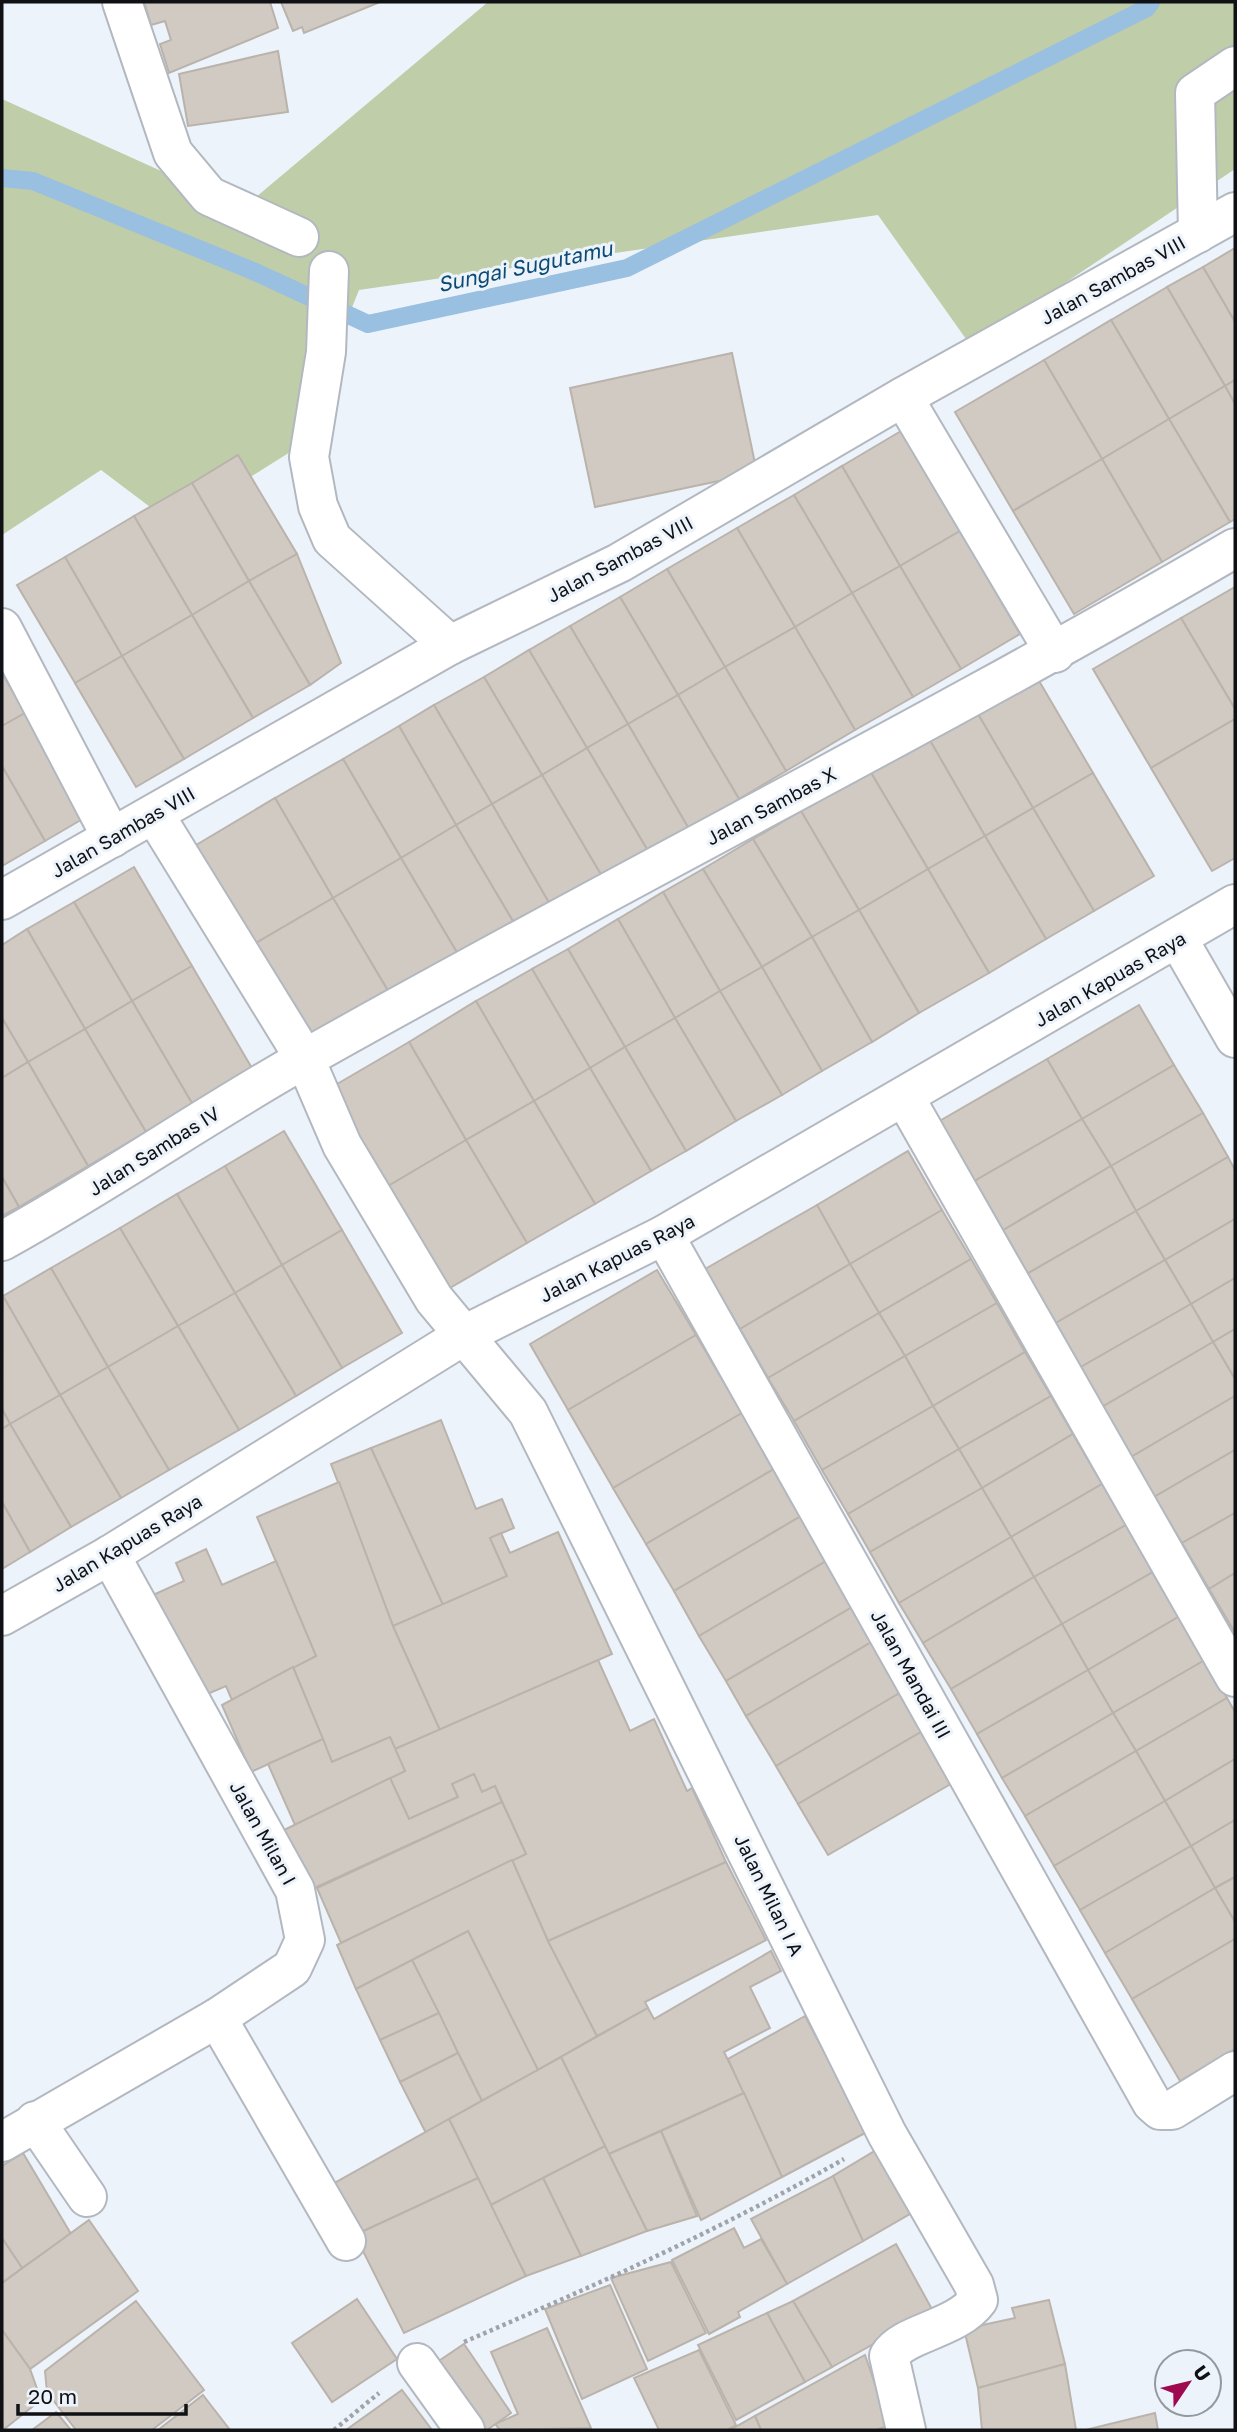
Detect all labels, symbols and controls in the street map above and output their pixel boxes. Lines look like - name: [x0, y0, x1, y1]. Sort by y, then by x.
- street label: Jalan Sambas VIII: [1036, 230, 1189, 329]
- water label: Sungai Sugutamu: [435, 235, 616, 297]
- street label: Jalan Sambas VIII: [543, 510, 697, 607]
- street label: Jalan Sambas X: [702, 762, 840, 850]
- street label: Jalan Sambas VIII: [47, 781, 199, 882]
- street label: Jalan Kapuas Raya: [1030, 926, 1189, 1031]
- street label: Jalan Sambas IV: [84, 1101, 224, 1200]
- street label: Jalan Kapuas Raya: [535, 1209, 698, 1307]
- street label: Jalan Kapuas Raya: [48, 1489, 206, 1596]
- street label: Jalan Mandai III: [867, 1605, 956, 1742]
- street label: Jalan Milan I: [225, 1777, 301, 1889]
- street label: Jalan Milan I A: [730, 1830, 809, 1960]
- north arrow: [1153, 2348, 1223, 2418]
- text: U: [1189, 2361, 1216, 2385]
- scale bar: [18, 2372, 186, 2416]
- text: 20 m: [28, 2383, 77, 2409]

